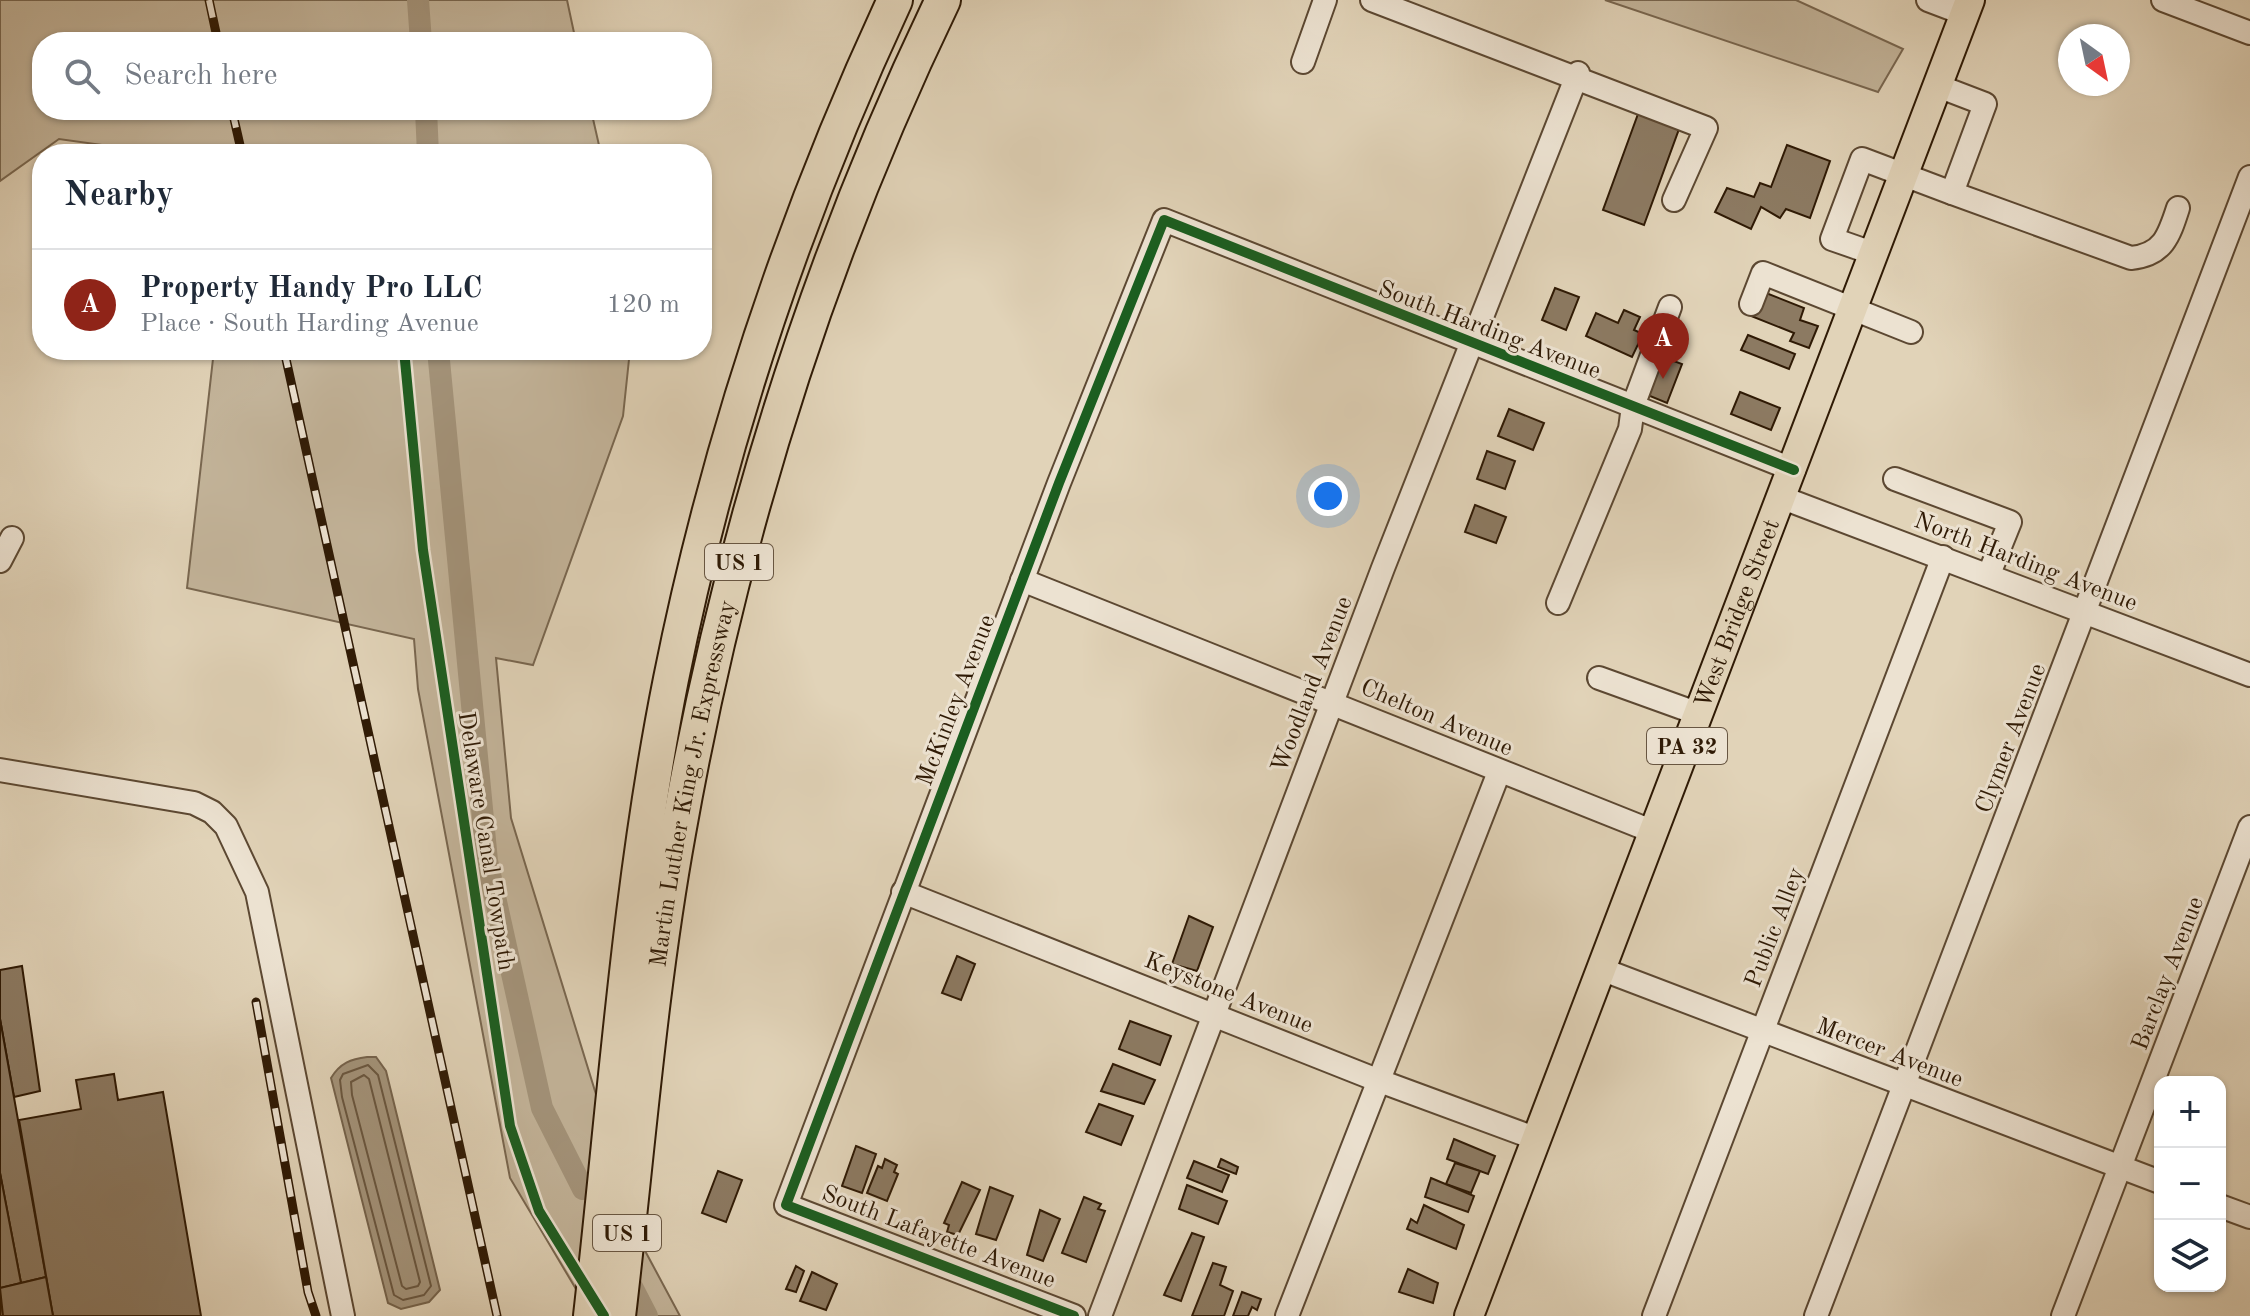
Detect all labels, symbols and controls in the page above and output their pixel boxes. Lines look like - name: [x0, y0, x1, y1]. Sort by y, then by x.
- north arrow: [2058, 24, 2130, 96]
- search box: [32, 32, 712, 120]
- icon: search: [60, 54, 104, 98]
- text: Search here: [124, 61, 278, 91]
- text: Nearby: [64, 179, 174, 213]
- text: Property Handy Pro LLC: [140, 274, 482, 304]
- street label: South Harding Avenue: [1375, 277, 1604, 384]
- text: A: [80, 292, 100, 318]
- text: 120 m: [607, 292, 680, 318]
- text: Place · South Harding Avenue: [140, 311, 479, 337]
- pin: A: [1637, 313, 1689, 379]
- your location: [1308, 476, 1348, 516]
- street label: North Harding Avenue: [1910, 509, 2140, 617]
- street label: West Bridge Street: [1692, 516, 1785, 712]
- road number: US 1: [705, 544, 773, 580]
- street label: Woodland Avenue: [1268, 593, 1357, 776]
- street label: Martin Luther King Jr. Expressway: [647, 598, 741, 969]
- street label: McKinley Avenue: [913, 612, 1001, 790]
- street label: Clymer Avenue: [1972, 661, 2051, 817]
- street label: Chelton Avenue: [1357, 676, 1516, 762]
- street label: Delaware Canal Towpath: [453, 710, 517, 973]
- road number: PA 32: [1647, 728, 1727, 764]
- street label: Public Alley: [1742, 864, 1810, 991]
- street label: Barclay Avenue: [2129, 894, 2209, 1054]
- street label: Keystone Avenue: [1141, 949, 1316, 1039]
- street label: Mercer Avenue: [1812, 1015, 1966, 1093]
- map controls: [2154, 1076, 2226, 1292]
- button: +: [2154, 1076, 2226, 1148]
- button: −: [2154, 1148, 2226, 1220]
- street label: South Lafayette Avenue: [818, 1182, 1059, 1294]
- road number: US 1: [593, 1215, 661, 1251]
- button: layers: [2154, 1220, 2226, 1292]

